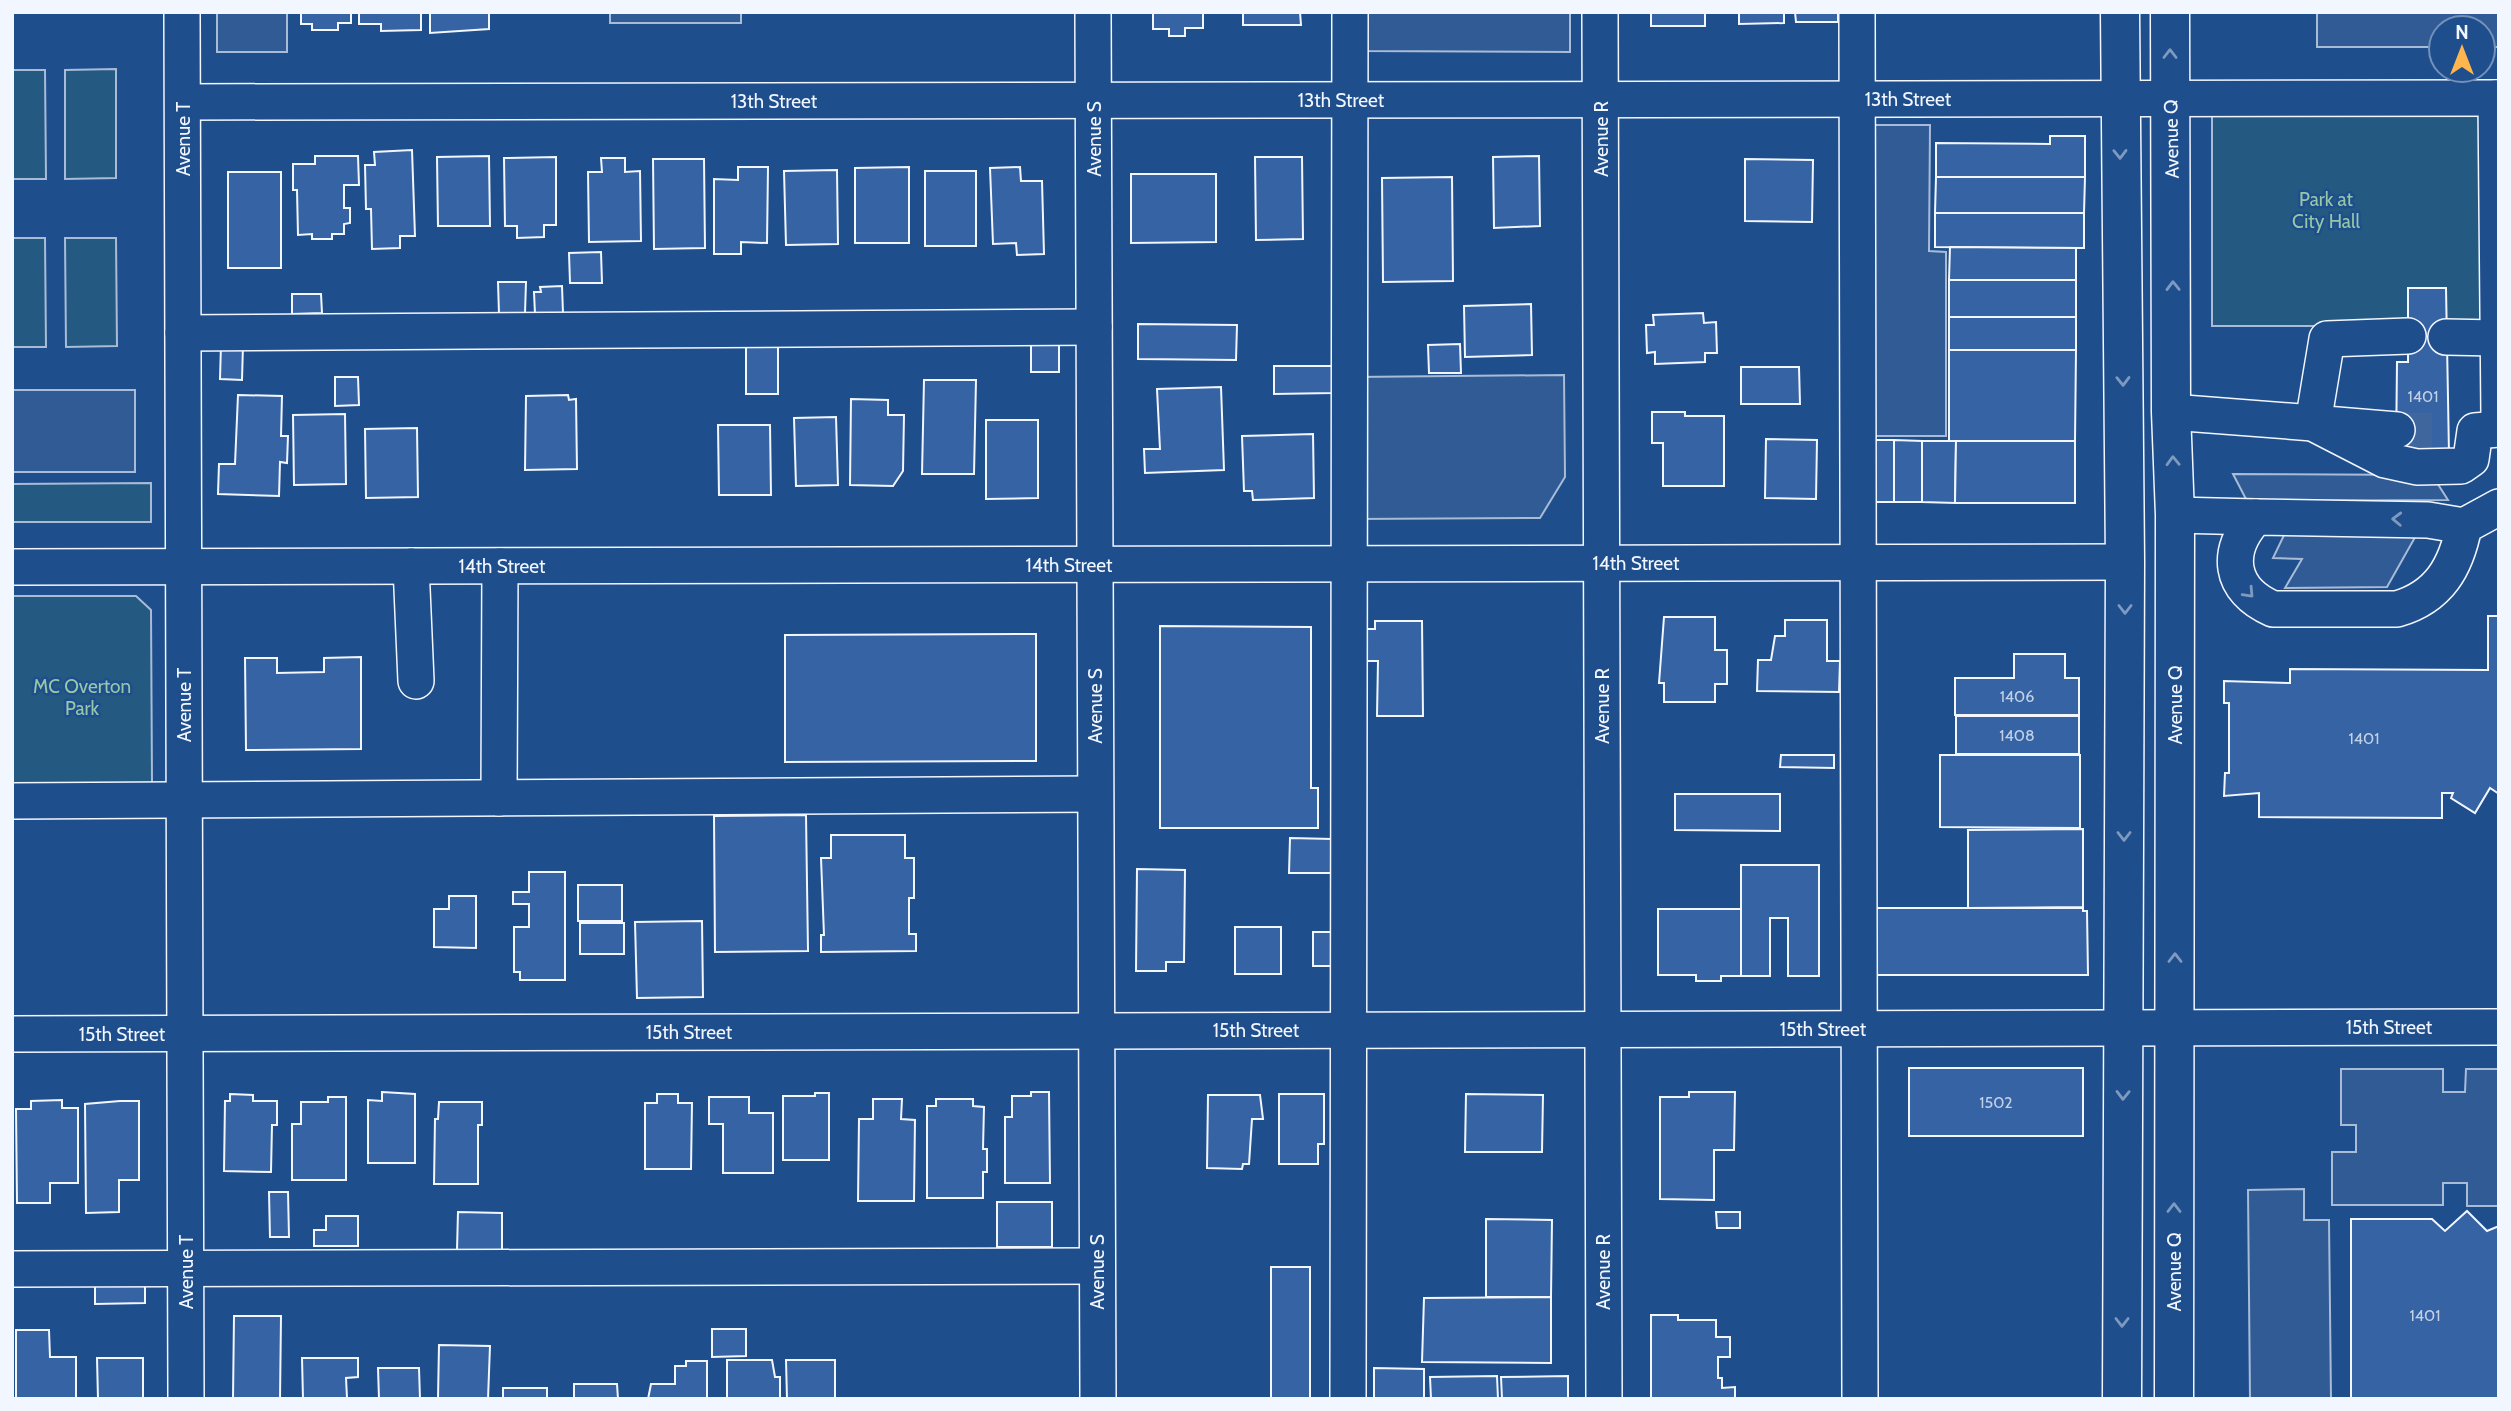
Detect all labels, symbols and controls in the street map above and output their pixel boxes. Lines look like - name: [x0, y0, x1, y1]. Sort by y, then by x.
- north arrow: [2427, 14, 2497, 84]
- text: N: [2455, 21, 2469, 44]
- one-way arrow: [2163, 49, 2178, 60]
- street label: 13th Street: [1865, 88, 1952, 111]
- street label: 13th Street: [1298, 89, 1385, 112]
- street label: 13th Street: [731, 90, 818, 113]
- street label: Avenue Q: [2159, 99, 2184, 179]
- street label: Avenue R: [1590, 100, 1613, 177]
- street label: Avenue S: [1083, 101, 1106, 177]
- street label: Avenue T: [172, 102, 195, 176]
- one-way arrow: [2112, 149, 2128, 160]
- park label: Park at City Hall: [2292, 188, 2360, 233]
- one-way arrow: [2165, 281, 2181, 291]
- one-way arrow: [2115, 377, 2131, 387]
- house number: 1401: [2408, 387, 2438, 406]
- one-way arrow: [2165, 455, 2180, 466]
- one-way arrow: [2391, 511, 2402, 526]
- street label: 14th Street: [1593, 552, 1680, 575]
- street label: 14th Street: [1026, 554, 1113, 577]
- street label: 14th Street: [459, 555, 546, 578]
- one-way arrow: [2241, 585, 2253, 598]
- one-way arrow: [2117, 604, 2133, 615]
- street label: Avenue Q: [2164, 665, 2187, 745]
- street label: Avenue R: [1591, 667, 1614, 744]
- street label: Avenue T: [173, 668, 196, 742]
- street label: Avenue S: [1084, 668, 1107, 744]
- park label: MC Overton Park: [33, 675, 131, 720]
- house number: 1406: [2000, 687, 2034, 706]
- house number: 1408: [1999, 726, 2035, 745]
- house number: 1401: [2349, 729, 2379, 748]
- one-way arrow: [2116, 832, 2132, 842]
- one-way arrow: [2167, 952, 2183, 963]
- street label: 15th Street: [2346, 1016, 2433, 1039]
- street label: 15th Street: [1780, 1018, 1867, 1041]
- street label: 15th Street: [1213, 1019, 1300, 1042]
- street label: 15th Street: [646, 1021, 733, 1044]
- street label: 15th Street: [79, 1023, 166, 1046]
- one-way arrow: [2115, 1090, 2131, 1100]
- house number: 1502: [1979, 1093, 2013, 1112]
- one-way arrow: [2167, 1202, 2182, 1213]
- street label: Avenue Q: [2163, 1232, 2186, 1312]
- street label: Avenue R: [1592, 1233, 1615, 1310]
- street label: Avenue S: [1086, 1234, 1109, 1310]
- street label: Avenue T: [175, 1235, 198, 1309]
- house number: 1401: [2410, 1306, 2440, 1325]
- one-way arrow: [2114, 1317, 2130, 1328]

